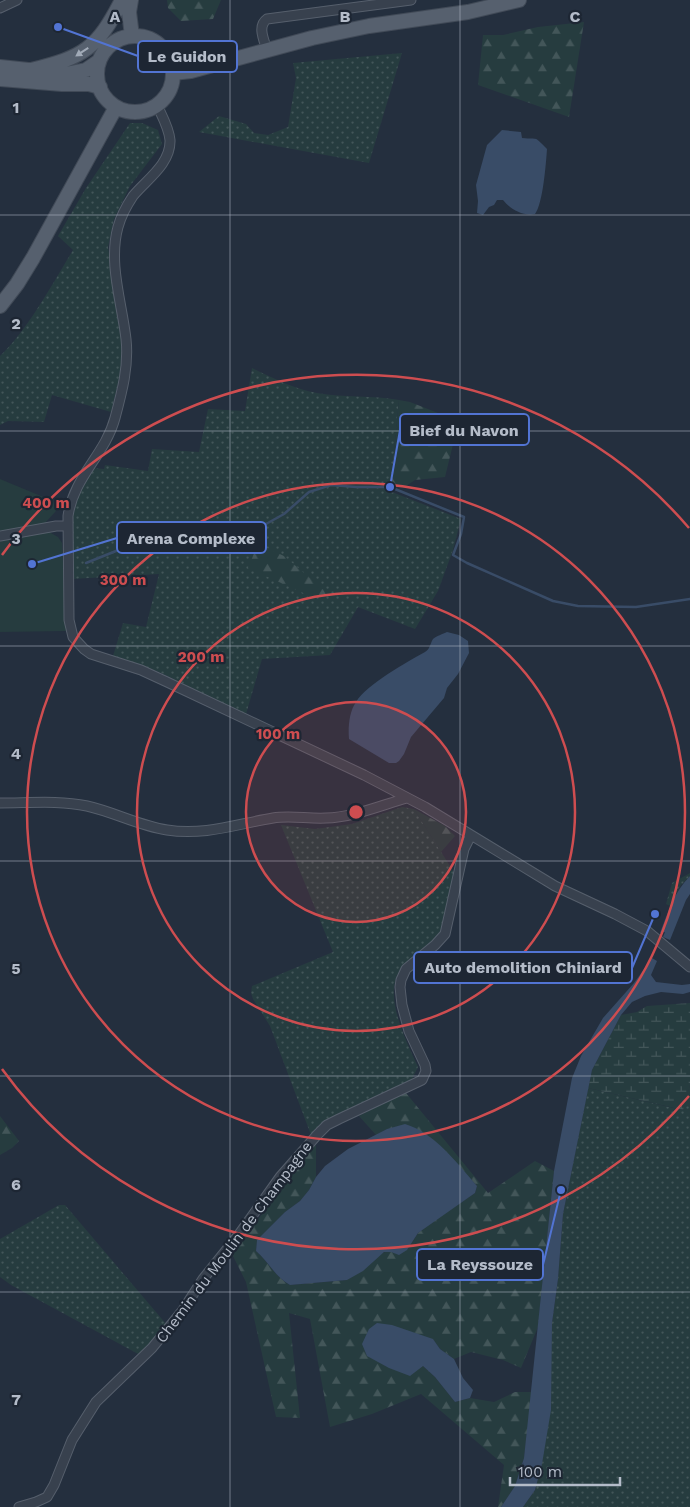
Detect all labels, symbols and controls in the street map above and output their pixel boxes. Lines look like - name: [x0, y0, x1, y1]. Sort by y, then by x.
- text: A: [110, 7, 121, 26]
- text: B: [340, 7, 351, 26]
- text: C: [570, 7, 581, 26]
- callout: Le Guidon: [138, 41, 237, 72]
- one-way arrow: [76, 47, 89, 57]
- text: Le Guidon: [147, 47, 227, 66]
- text: 1: [13, 98, 19, 117]
- text: 2: [11, 314, 21, 333]
- callout: Bief du Navon: [400, 414, 529, 445]
- text: Bief du Navon: [409, 421, 519, 440]
- text: 400 m: [22, 494, 70, 512]
- callout: Arena Complexe: [117, 522, 266, 553]
- text: 3: [11, 529, 21, 548]
- text: Arena Complexe: [127, 529, 255, 548]
- text: 300 m: [100, 571, 146, 589]
- text: 200 m: [178, 648, 224, 666]
- text: 100 m: [256, 725, 300, 743]
- text: 4: [11, 744, 21, 763]
- centre of rings: [347, 803, 365, 821]
- callout: Auto demolition Chiniard: [414, 952, 632, 983]
- text: Auto demolition Chiniard: [424, 958, 622, 977]
- text: 5: [11, 959, 21, 978]
- street label: Chemin du Moulin de Champagne: [152, 1138, 316, 1346]
- text: 6: [11, 1175, 21, 1194]
- callout: La Reyssouze: [417, 1249, 543, 1280]
- text: La Reyssouze: [427, 1255, 533, 1274]
- text: 7: [11, 1390, 21, 1409]
- scale bar: [510, 1454, 620, 1486]
- text: 100 m: [518, 1463, 562, 1481]

